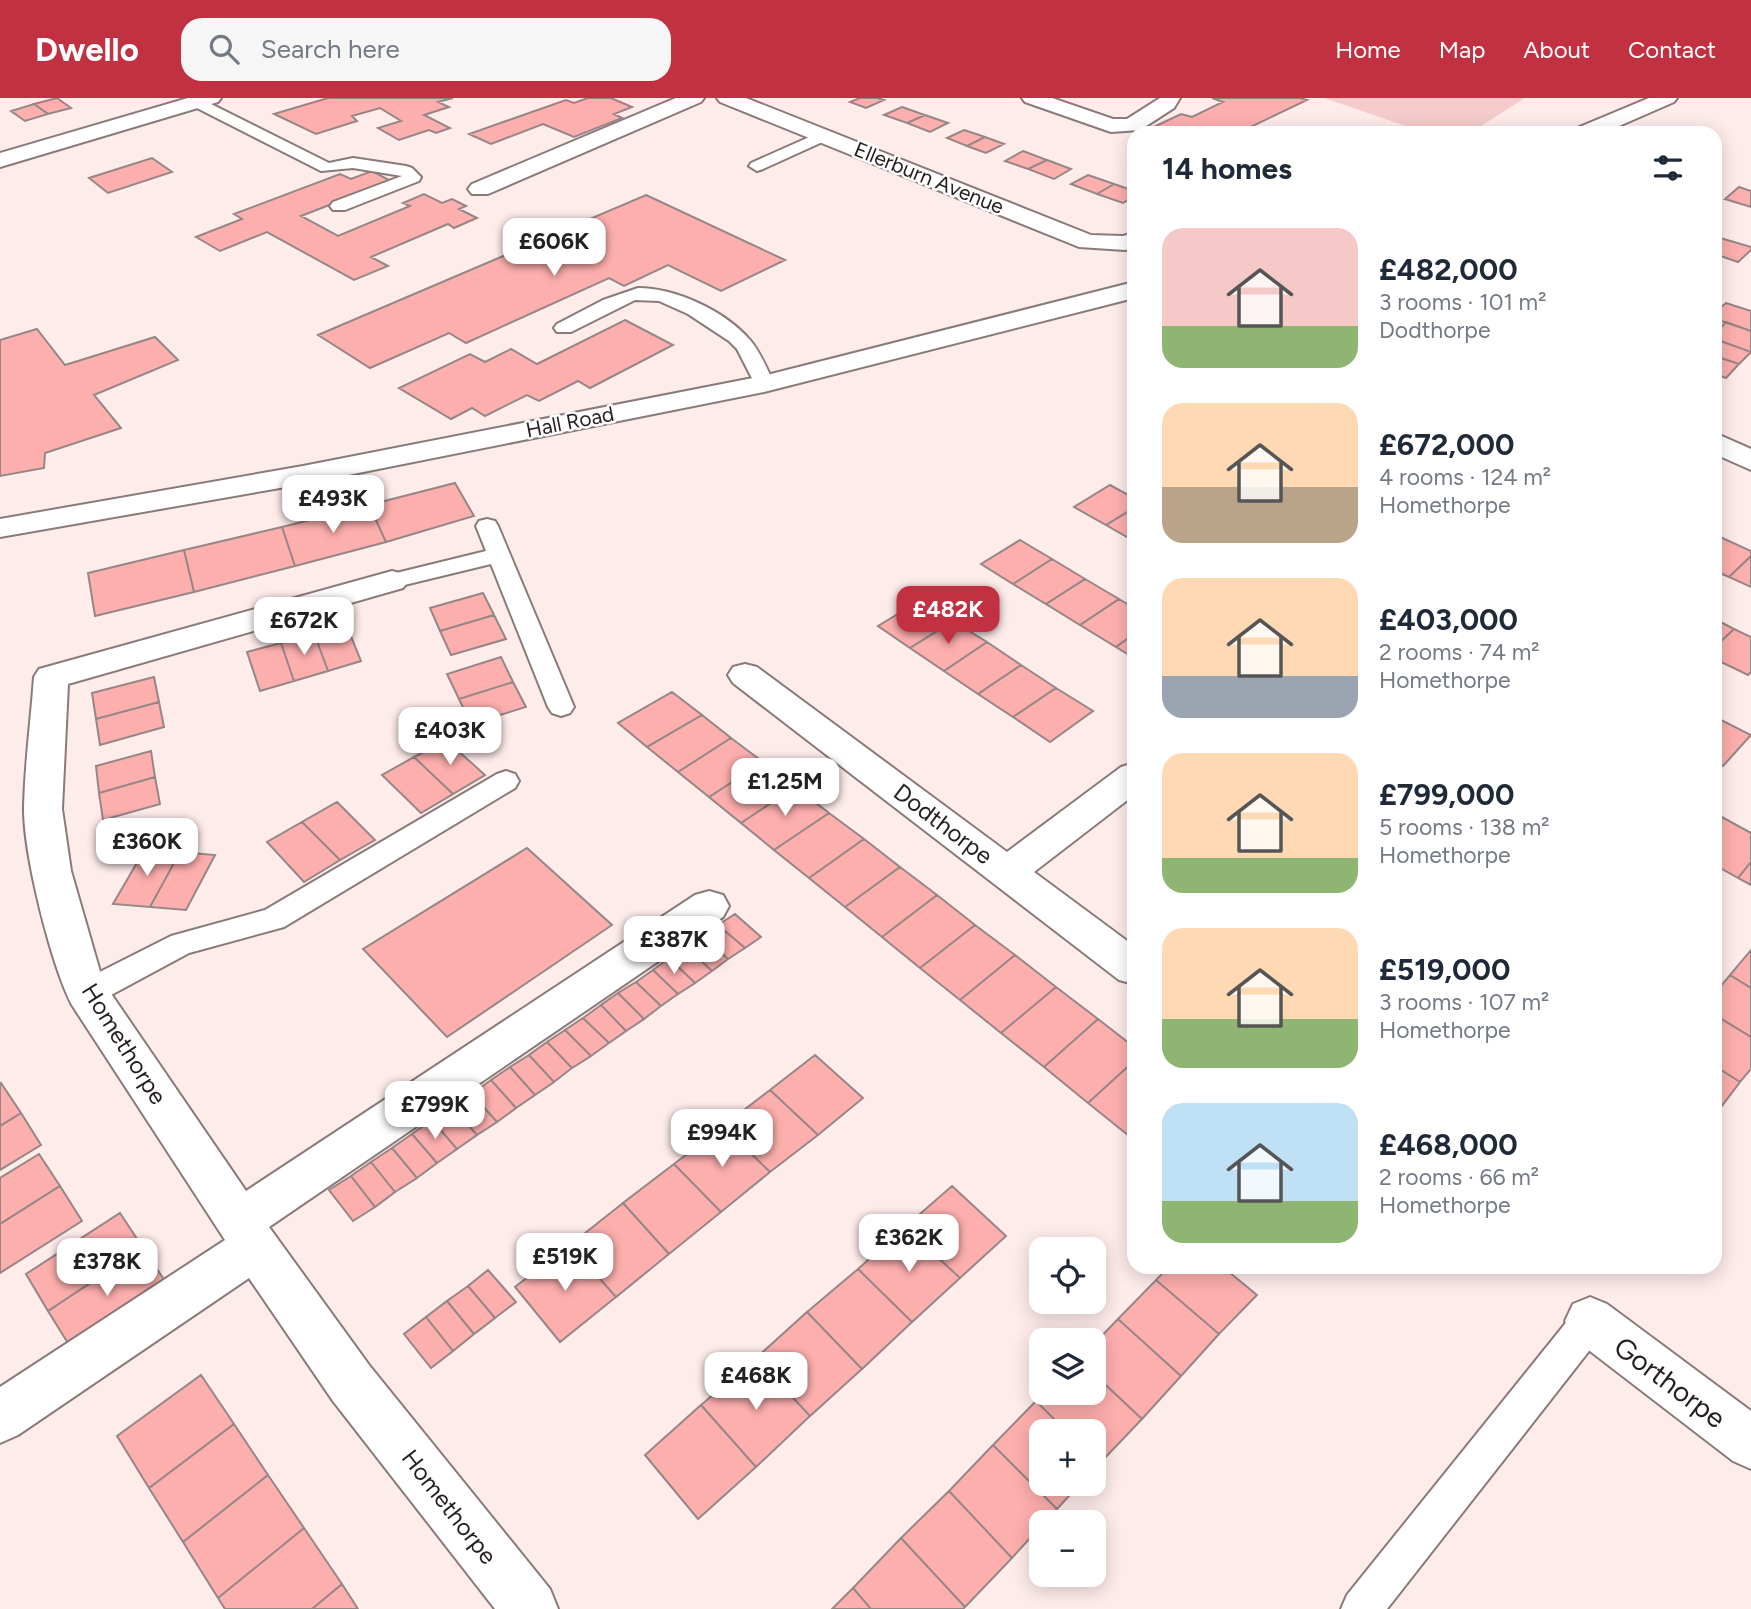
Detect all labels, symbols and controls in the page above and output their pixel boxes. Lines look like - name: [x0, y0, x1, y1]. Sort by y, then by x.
- search box: [181, 18, 671, 81]
- text: Dwello: [35, 30, 139, 69]
- icon: search: [205, 30, 243, 68]
- text: Search here: [261, 33, 400, 65]
- text: Home: [1335, 35, 1401, 64]
- text: Map: [1439, 35, 1485, 64]
- text: About: [1523, 35, 1590, 64]
- text: Contact: [1628, 35, 1716, 64]
- street label: Ellerburn Avenue: [851, 136, 1008, 219]
- icon: filters: [1649, 149, 1687, 187]
- text: 14 homes: [1162, 150, 1292, 187]
- pin: £606K: [505, 218, 603, 278]
- text: £606K: [519, 227, 589, 255]
- text: £482,000: [1379, 251, 1518, 288]
- icon: home: [1218, 256, 1302, 340]
- text: 3 rooms · 101 m²: [1379, 288, 1546, 316]
- text: Dodthorpe: [1379, 316, 1490, 344]
- street label: Hall Road: [524, 401, 616, 442]
- text: £672,000: [1379, 426, 1514, 463]
- icon: home: [1218, 431, 1302, 515]
- text: 4 rooms · 124 m²: [1379, 463, 1551, 491]
- pin: £493K: [284, 476, 382, 535]
- text: £493K: [298, 484, 368, 512]
- text: Homethorpe: [1379, 491, 1511, 519]
- pin: £482K: [899, 587, 997, 646]
- text: £482K: [913, 595, 983, 623]
- pin: £672K: [255, 598, 353, 657]
- text: £403,000: [1379, 601, 1518, 638]
- text: £672K: [270, 606, 338, 634]
- icon: home: [1218, 606, 1302, 690]
- text: 2 rooms · 74 m²: [1379, 638, 1540, 666]
- text: Homethorpe: [1379, 666, 1511, 694]
- pin: £403K: [401, 708, 499, 767]
- text: £403K: [414, 716, 486, 744]
- pin: £1.25M: [728, 758, 842, 818]
- text: £1.25M: [747, 767, 823, 795]
- text: £799,000: [1379, 776, 1514, 813]
- street label: Dodthorpe: [888, 777, 998, 870]
- icon: home: [1218, 781, 1302, 865]
- text: 5 rooms · 138 m²: [1379, 813, 1550, 841]
- pin: £360K: [98, 818, 196, 878]
- text: £360K: [112, 827, 182, 855]
- text: Homethorpe: [1379, 841, 1511, 869]
- pin: £387K: [625, 916, 723, 976]
- text: £387K: [640, 925, 708, 953]
- text: £519,000: [1379, 951, 1510, 988]
- icon: home: [1218, 956, 1302, 1040]
- street label: Homethorpe: [76, 978, 173, 1110]
- text: 3 rooms · 107 m²: [1379, 988, 1549, 1016]
- text: Homethorpe: [1379, 1016, 1511, 1044]
- pin: £799K: [386, 1082, 484, 1141]
- text: £799K: [401, 1090, 469, 1118]
- pin: £994K: [673, 1110, 771, 1169]
- text: £994K: [687, 1118, 757, 1146]
- text: £468,000: [1379, 1126, 1518, 1163]
- icon: home: [1218, 1131, 1302, 1215]
- text: 2 rooms · 66 m²: [1379, 1163, 1539, 1191]
- text: Homethorpe: [1379, 1191, 1511, 1219]
- pin: £362K: [860, 1214, 958, 1274]
- text: £362K: [875, 1223, 943, 1251]
- pin: £519K: [516, 1234, 614, 1293]
- map controls: [1029, 1237, 1106, 1587]
- button: locate: [1029, 1237, 1106, 1314]
- pin: £378K: [58, 1238, 156, 1298]
- text: £519K: [532, 1242, 598, 1270]
- text: £378K: [73, 1247, 141, 1275]
- button: layers: [1029, 1328, 1106, 1405]
- street label: Gorthorpe: [1608, 1329, 1732, 1435]
- pin: £468K: [707, 1352, 805, 1412]
- text: £468K: [721, 1361, 791, 1389]
- button: +: [1029, 1419, 1106, 1496]
- street label: Homethorpe: [396, 1444, 503, 1570]
- button: −: [1029, 1510, 1106, 1587]

